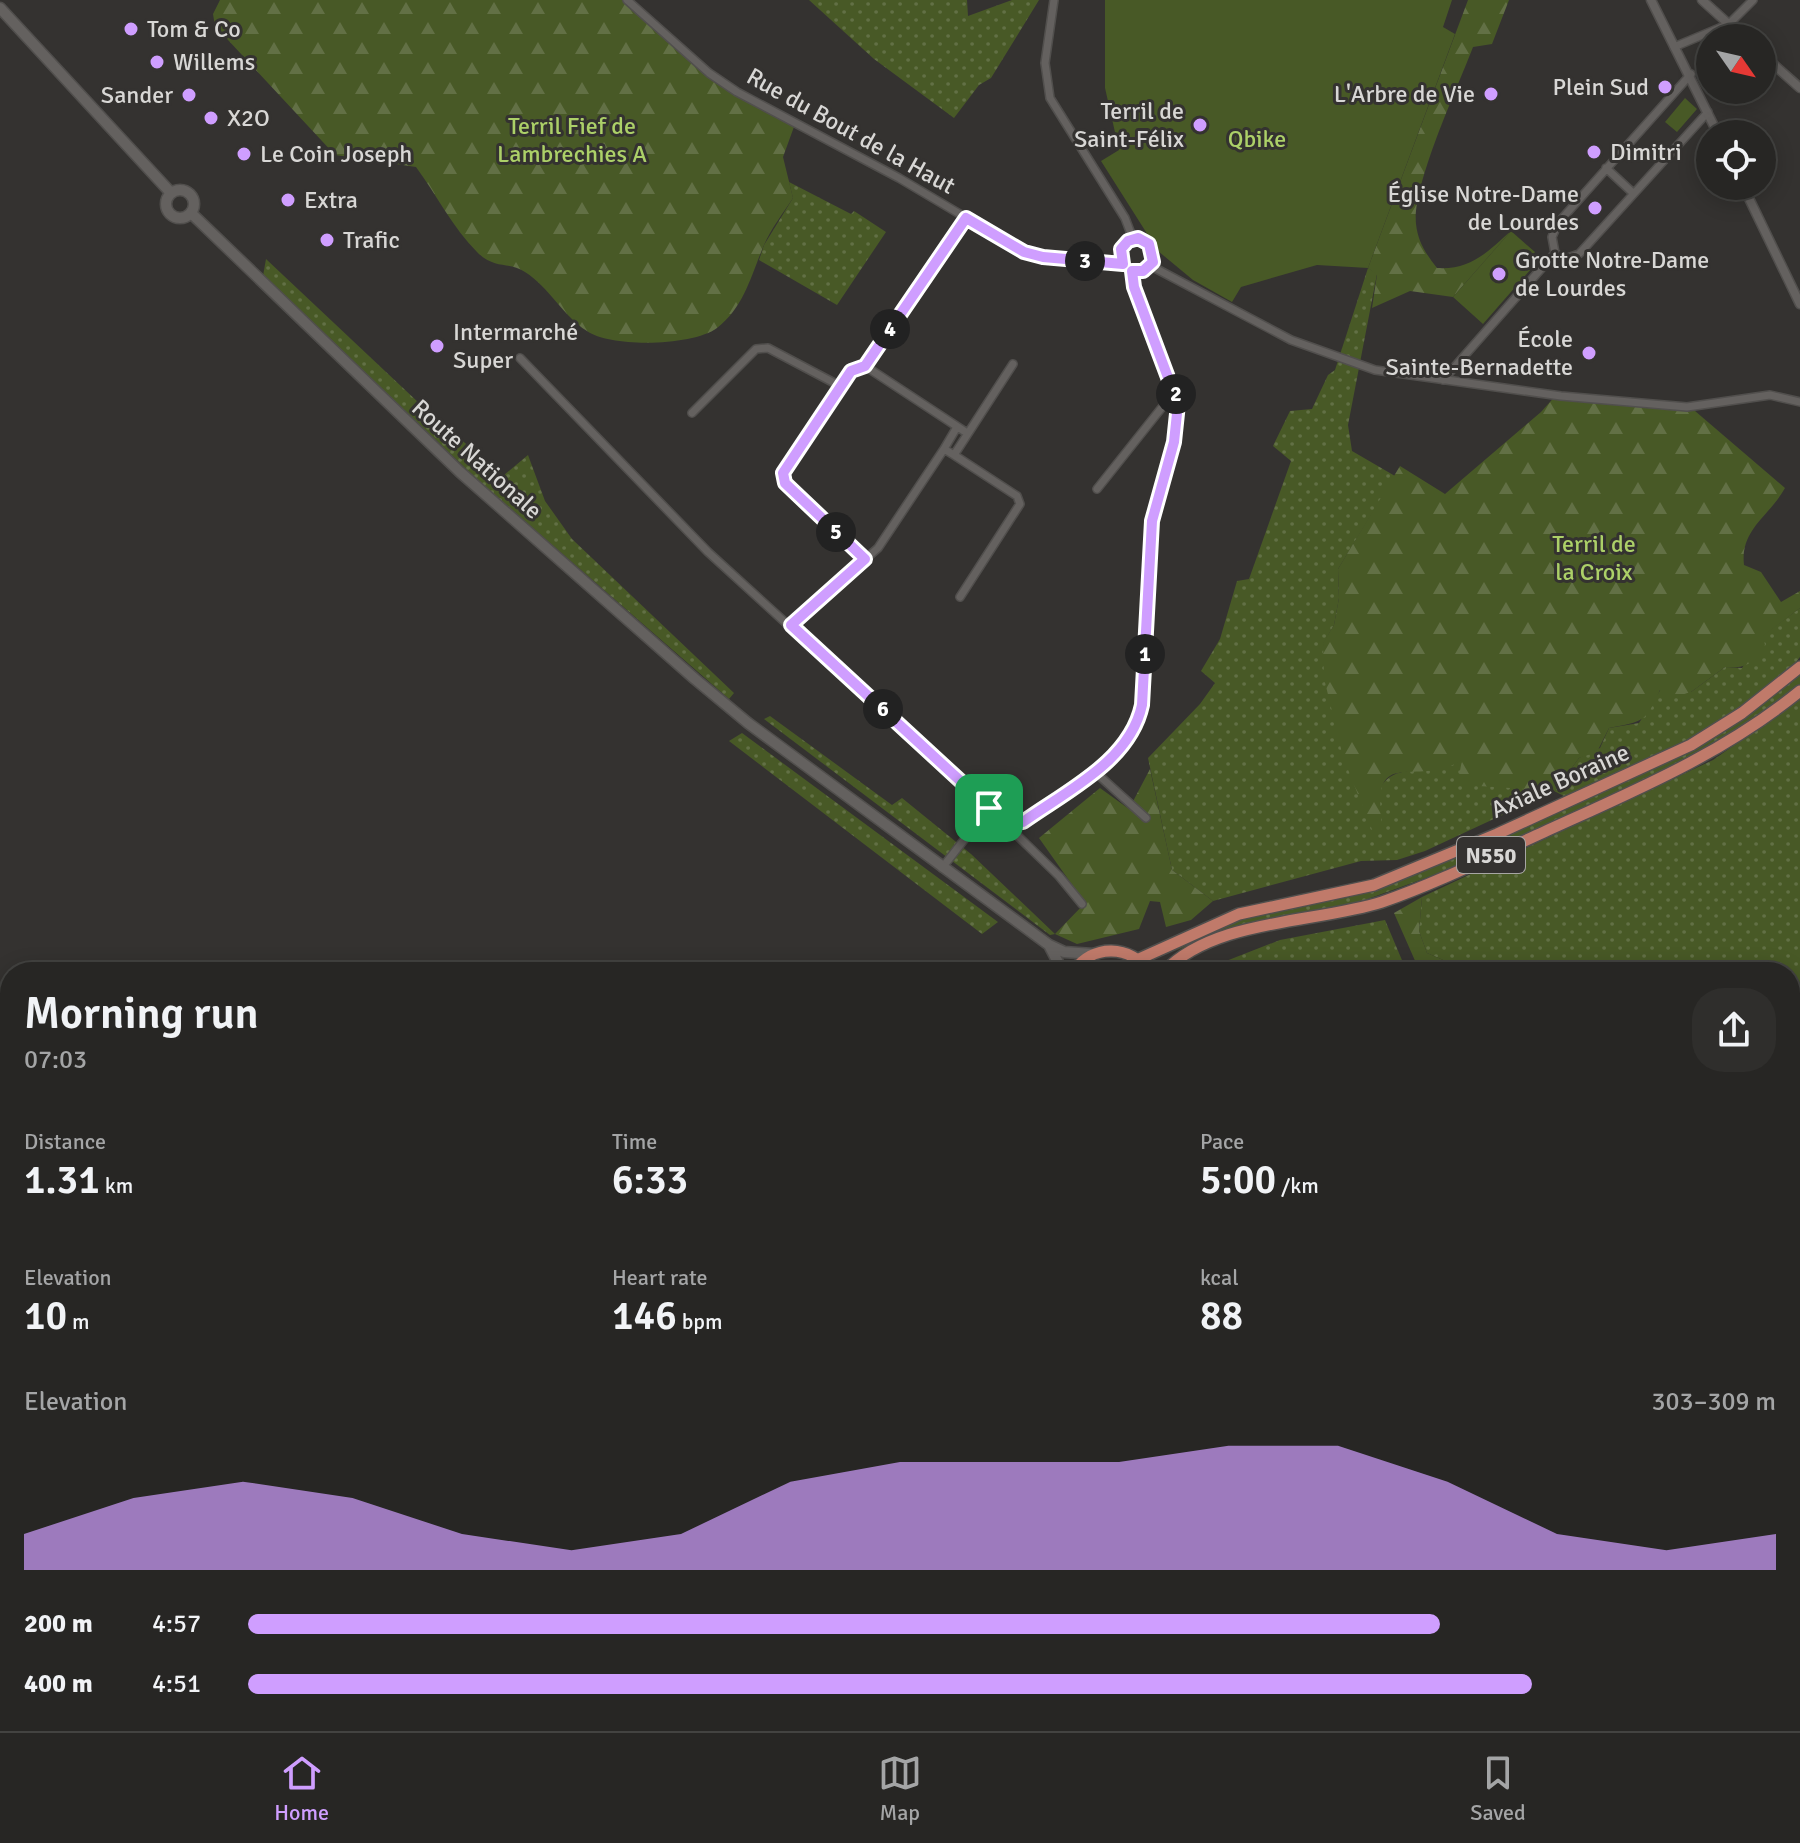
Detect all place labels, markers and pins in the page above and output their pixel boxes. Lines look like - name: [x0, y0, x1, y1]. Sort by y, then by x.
- place label: Tom & Co: [147, 14, 241, 44]
- marker: Tom & Co: [122, 20, 140, 38]
- place label: Willems: [173, 47, 255, 77]
- marker: Willems: [148, 53, 166, 71]
- place label: Plein Sud: [1553, 72, 1649, 102]
- marker: Plein Sud: [1656, 78, 1674, 96]
- place label: L'Arbre de Vie: [1334, 79, 1475, 109]
- place label: Sander: [101, 80, 173, 110]
- marker: L'Arbre de Vie: [1482, 85, 1500, 103]
- marker: Sander: [180, 86, 198, 104]
- place label: Terril de Saint-Félix: [1074, 96, 1184, 154]
- place label: X2O: [227, 103, 270, 133]
- marker: X2O: [202, 109, 220, 127]
- marker: Terril de Saint-Félix: [1191, 116, 1209, 134]
- place label: Dimitri: [1610, 137, 1682, 167]
- place label: Le Coin Joseph: [260, 139, 412, 169]
- marker: Dimitri: [1585, 143, 1603, 161]
- marker: Le Coin Joseph: [235, 145, 253, 163]
- place label: Église Notre-Dame de Lourdes: [1387, 179, 1579, 237]
- place label: Extra: [304, 185, 358, 215]
- marker: Extra: [279, 191, 297, 209]
- marker: Église Notre-Dame de Lourdes: [1586, 199, 1604, 217]
- place label: Trafic: [343, 225, 400, 255]
- marker: Trafic: [318, 231, 336, 249]
- pin: 3: [1065, 241, 1105, 281]
- place label: Grotte Notre-Dame de Lourdes: [1515, 245, 1709, 303]
- marker: Grotte Notre-Dame de Lourdes: [1490, 265, 1508, 283]
- pin: 4: [870, 309, 910, 349]
- place label: Intermarché Super: [453, 317, 578, 375]
- place label: École Sainte-Bernadette: [1385, 324, 1573, 382]
- marker: Intermarché Super: [428, 337, 446, 355]
- marker: École Sainte-Bernadette: [1580, 344, 1598, 362]
- pin: 2: [1156, 374, 1196, 414]
- pin: 5: [816, 512, 856, 552]
- pin: 1: [1125, 634, 1165, 674]
- pin: 6: [863, 689, 903, 729]
- pin: [955, 774, 1023, 842]

